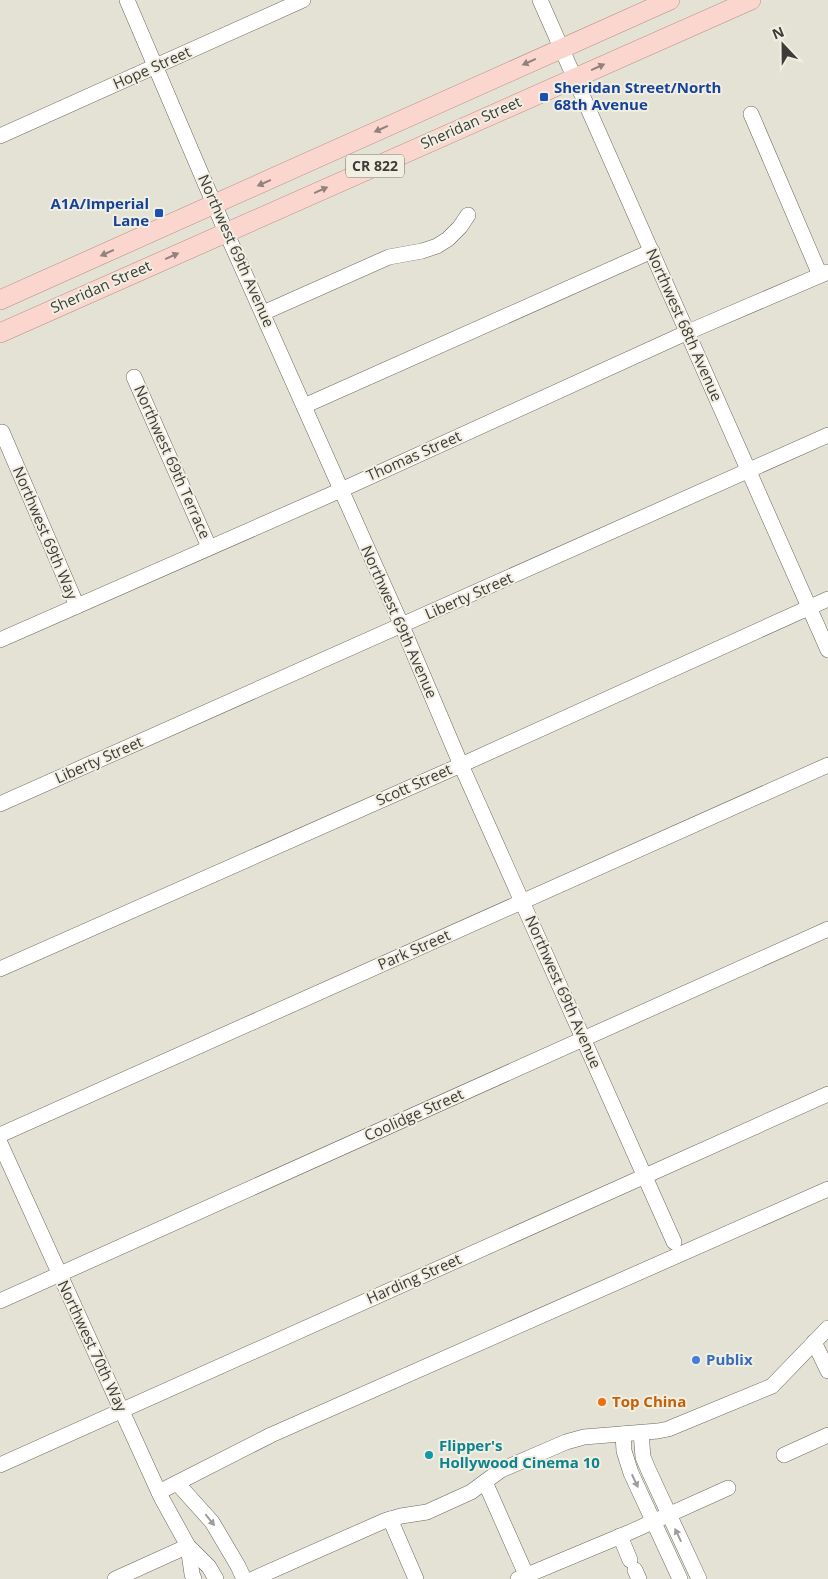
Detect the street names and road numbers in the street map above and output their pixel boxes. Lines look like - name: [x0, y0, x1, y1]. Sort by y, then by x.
- street label: Hope Street: [109, 41, 194, 93]
- street label: Sheridan Street: [417, 91, 524, 153]
- road number: CR 822: [346, 154, 404, 178]
- street label: Northwest 69th Avenue: [194, 171, 280, 330]
- street label: Northwest 68th Avenue: [642, 245, 728, 404]
- street label: Sheridan Street: [47, 255, 154, 317]
- street label: Northwest 69th Terrace: [130, 382, 216, 541]
- street label: Thomas Street: [363, 425, 464, 485]
- street label: Northwest 69th Way: [9, 463, 83, 603]
- street label: Northwest 69th Avenue: [357, 542, 443, 701]
- street label: Liberty Street: [422, 567, 516, 623]
- street label: Liberty Street: [52, 731, 146, 787]
- street label: Scott Street: [373, 758, 455, 810]
- street label: Northwest 69th Avenue: [521, 912, 607, 1071]
- street label: Park Street: [374, 924, 453, 974]
- street label: Coolidge Street: [361, 1083, 466, 1145]
- street label: Harding Street: [363, 1248, 464, 1308]
- street label: Northwest 70th Way: [54, 1277, 132, 1415]

